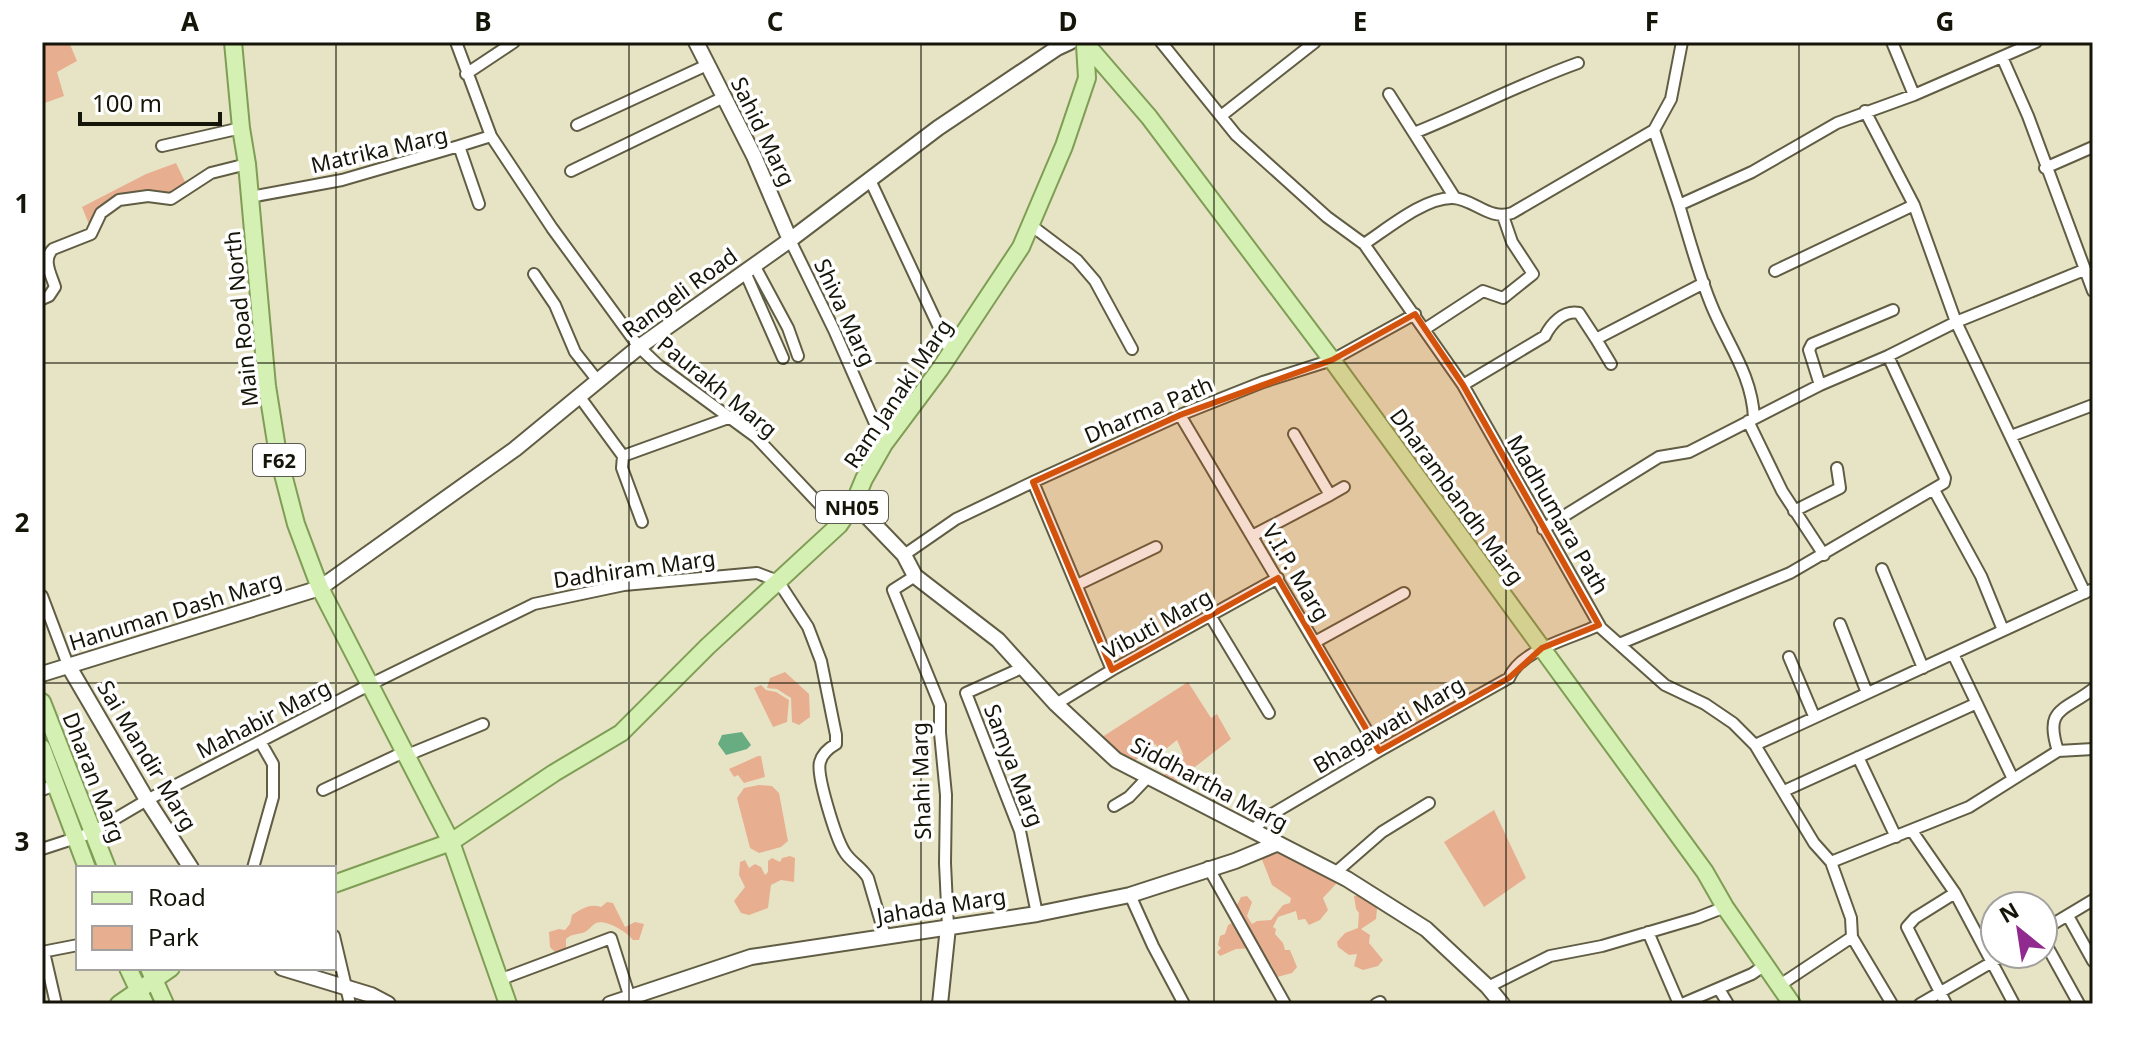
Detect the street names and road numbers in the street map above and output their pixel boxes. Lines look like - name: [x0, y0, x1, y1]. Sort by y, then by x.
- street label: Sahid Marg: [725, 72, 803, 190]
- street label: Matrika Marg: [308, 119, 450, 179]
- street label: Main Road North: [216, 230, 264, 408]
- street label: Rangeli Road: [615, 240, 743, 344]
- street label: Shiva Marg: [808, 253, 884, 371]
- street label: Ram Janaki Marg: [836, 312, 958, 474]
- street label: Paurakh Marg: [652, 328, 784, 444]
- street label: Dharma Path: [1079, 368, 1217, 450]
- street label: Dharambandh Marg: [1384, 402, 1532, 590]
- street label: Madhumara Path: [1501, 429, 1617, 599]
- road number: F62: [253, 444, 305, 476]
- road number: NH05: [816, 491, 888, 523]
- street label: V.I.P. Marg: [1256, 518, 1338, 626]
- street label: Dadhiram Marg: [551, 542, 717, 594]
- street label: Hanuman Dash Marg: [65, 563, 285, 657]
- street label: Vibuti Marg: [1097, 581, 1217, 665]
- street label: Bhagawati Marg: [1307, 669, 1469, 779]
- street label: Mahabir Marg: [191, 671, 335, 765]
- street label: Sai Mandir Marg: [91, 674, 205, 836]
- street label: Samya Marg: [978, 699, 1052, 831]
- street label: Dharan Marg: [56, 708, 134, 846]
- street label: Shahi Marg: [903, 722, 937, 840]
- street label: Siddhartha Marg: [1126, 729, 1294, 837]
- street label: Jahada Marg: [872, 880, 1008, 930]

